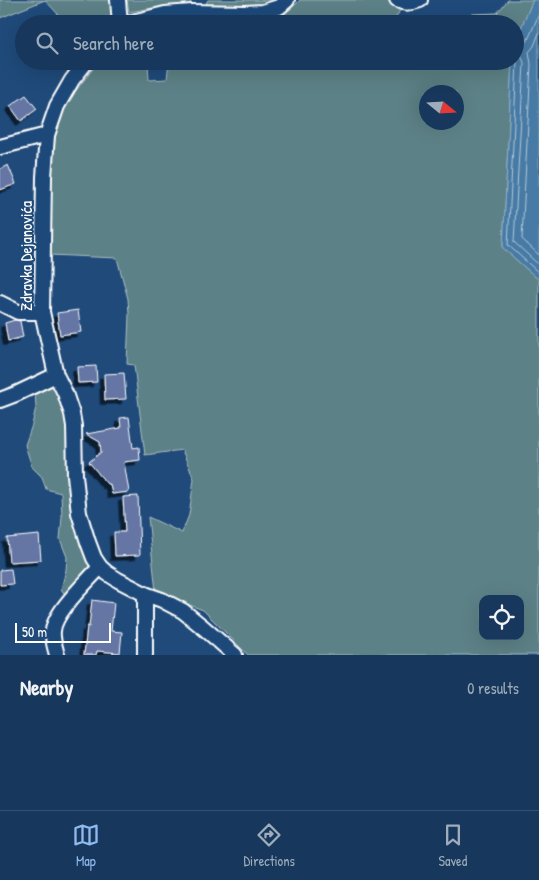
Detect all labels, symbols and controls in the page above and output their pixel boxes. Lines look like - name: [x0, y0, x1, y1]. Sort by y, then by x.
- search box: [15, 15, 524, 70]
- icon: search: [33, 29, 61, 57]
- text: Search here: [73, 30, 154, 56]
- north arrow: [419, 85, 464, 130]
- street label: Zdravka Dejanovića: [15, 201, 37, 311]
- map controls: [479, 595, 524, 640]
- button: locate: [479, 595, 524, 640]
- scale bar: [15, 620, 111, 643]
- text: 50 m: [22, 622, 47, 641]
- text: Nearby: [20, 673, 73, 702]
- text: 0 results: [467, 677, 519, 699]
- tab: Map: [72, 821, 100, 870]
- tab: Directions: [243, 821, 295, 870]
- tab: Saved: [439, 821, 467, 870]

